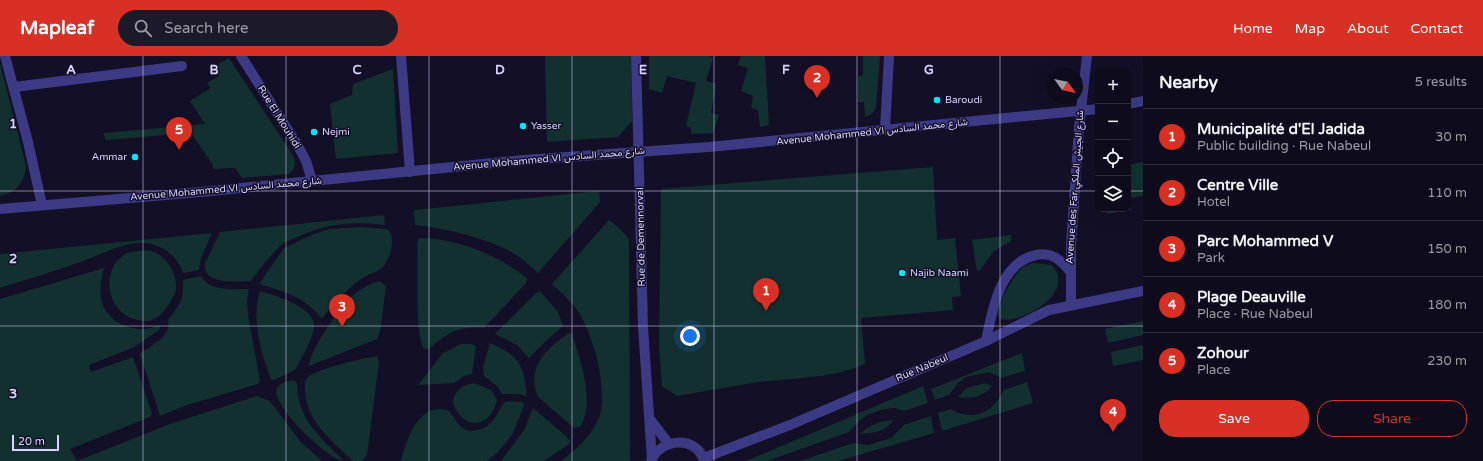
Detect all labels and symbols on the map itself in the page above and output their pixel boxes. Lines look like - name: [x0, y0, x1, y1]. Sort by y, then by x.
- text: A: [66, 62, 76, 78]
- text: B: [209, 62, 219, 78]
- text: C: [352, 62, 362, 78]
- text: D: [495, 62, 505, 78]
- text: E: [639, 62, 647, 78]
- text: F: [782, 62, 790, 78]
- text: G: [924, 62, 934, 78]
- pin: 2: [804, 65, 830, 98]
- north arrow: [1047, 68, 1083, 104]
- street label: Rue El Mouhidi: [255, 83, 303, 151]
- place label: Baroudi: [945, 94, 982, 106]
- marker: Baroudi: [932, 95, 942, 105]
- street label: Avenue des Far شارع الجيش الملكي: [1064, 110, 1088, 264]
- text: 1: [9, 116, 17, 132]
- street label: Avenue Mohammed VI شارع محمد السادس: [776, 116, 968, 148]
- pin: 5: [166, 117, 192, 150]
- place label: Yasser: [531, 120, 561, 132]
- marker: Yasser: [518, 121, 528, 131]
- place label: Nejmi: [322, 126, 350, 138]
- marker: Nejmi: [309, 127, 319, 137]
- street label: Avenue Mohammed VI شارع محمد السادس: [453, 145, 645, 173]
- place label: Ammar: [92, 151, 127, 163]
- marker: Ammar: [130, 152, 140, 162]
- street label: Avenue Mohammed VI شارع محمد السادس: [130, 175, 322, 203]
- street label: Rue de Demennorval: [634, 187, 648, 287]
- text: 2: [9, 251, 17, 267]
- place label: Najib Naami: [910, 267, 969, 279]
- marker: Najib Naami: [897, 268, 907, 278]
- pin: 1: [753, 278, 779, 311]
- pin: 3: [329, 294, 355, 327]
- your location: [680, 326, 700, 346]
- street label: Rue Nabeul: [894, 352, 950, 384]
- text: 3: [9, 386, 17, 402]
- pin: 4: [1100, 399, 1126, 432]
- scale bar: [12, 433, 59, 452]

